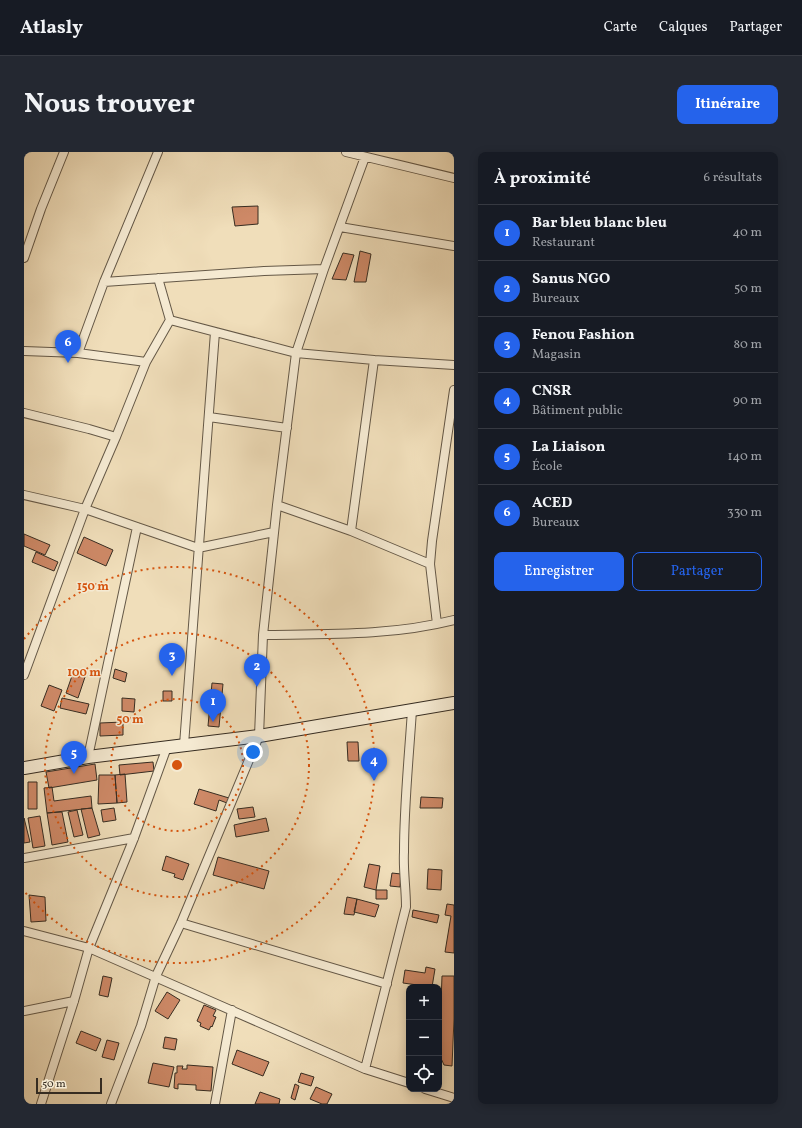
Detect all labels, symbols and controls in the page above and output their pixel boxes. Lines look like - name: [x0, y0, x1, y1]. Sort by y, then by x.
- text: Atlasly: [20, 15, 83, 41]
- text: Carte: [604, 18, 637, 37]
- text: Calques: [659, 18, 707, 37]
- text: Partager: [729, 18, 782, 37]
- text: Nous trouver: [24, 85, 195, 124]
- button: Itinéraire: [677, 85, 778, 124]
- text: À proximité: [494, 167, 591, 190]
- text: 6 résultats: [703, 169, 762, 187]
- text: Bar bleu blanc bleu: [532, 213, 667, 234]
- text: 1: [504, 224, 510, 242]
- text: 40 m: [733, 224, 762, 242]
- text: Restaurant: [532, 234, 595, 252]
- text: Sanus NGO: [532, 269, 610, 290]
- text: 2: [504, 280, 510, 298]
- text: 50 m: [734, 280, 762, 298]
- text: Bureaux: [532, 290, 580, 308]
- text: Fenou Fashion: [532, 325, 635, 346]
- pin: 6: [55, 330, 81, 363]
- text: 3: [504, 336, 510, 354]
- text: 80 m: [733, 336, 762, 354]
- text: Magasin: [532, 346, 581, 364]
- text: CNSR: [532, 381, 571, 402]
- text: 4: [503, 392, 511, 410]
- text: 90 m: [733, 392, 762, 410]
- text: Bâtiment public: [532, 402, 623, 420]
- text: La Liaison: [532, 437, 605, 458]
- text: 5: [504, 448, 510, 466]
- text: 140 m: [728, 448, 762, 466]
- text: École: [532, 458, 562, 476]
- text: ACED: [532, 493, 572, 514]
- text: 6: [503, 504, 511, 522]
- text: 330 m: [727, 504, 762, 522]
- text: Bureaux: [532, 514, 580, 532]
- button: Enregistrer: [494, 552, 624, 591]
- button: Partager: [632, 552, 762, 591]
- text: 150 m: [77, 579, 109, 595]
- pin: 3: [159, 643, 185, 676]
- pin: 2: [244, 654, 270, 687]
- text: 100 m: [67, 665, 101, 681]
- pin: 1: [200, 689, 226, 722]
- text: 50 m: [116, 712, 144, 728]
- pin: 5: [61, 741, 87, 774]
- your location: [243, 742, 263, 762]
- pin: 4: [361, 748, 387, 781]
- centre of rings: [170, 758, 184, 772]
- map controls: [406, 984, 442, 1092]
- button: +: [406, 984, 442, 1020]
- button: −: [406, 1020, 442, 1056]
- button: locate: [406, 1056, 442, 1092]
- scale bar: [36, 1076, 102, 1095]
- text: 50 m: [42, 1077, 66, 1092]

